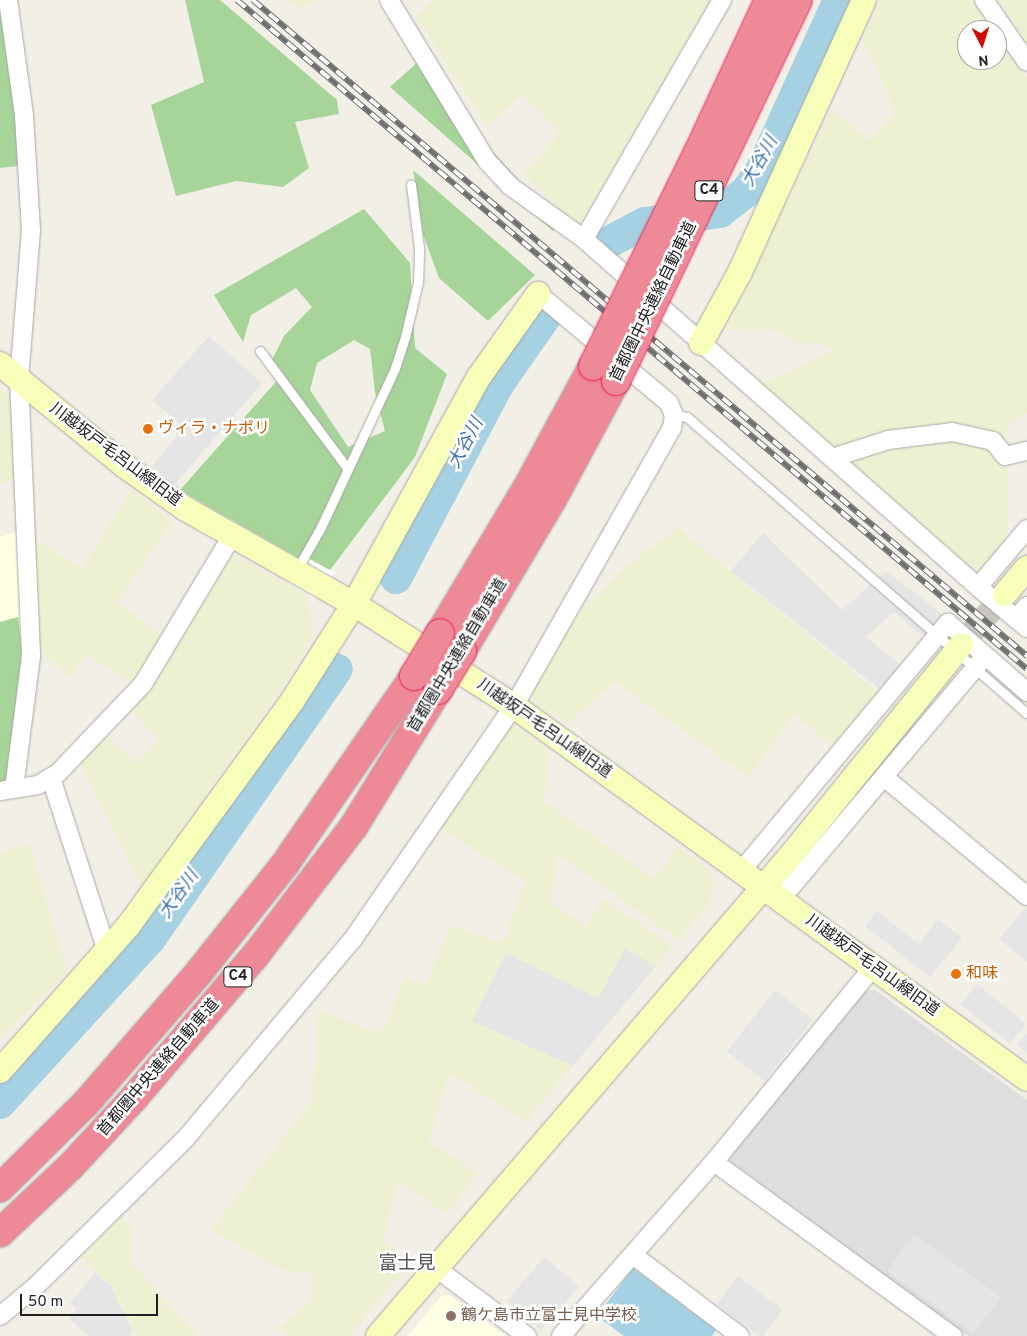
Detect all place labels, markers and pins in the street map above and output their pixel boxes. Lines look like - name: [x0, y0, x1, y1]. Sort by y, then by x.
- place label: ヴィラ・ナポリ: [158, 419, 270, 439]
- marker: ヴィラ・ナポリ: [142, 423, 154, 435]
- place label: 和味: [966, 964, 998, 984]
- marker: 和味: [950, 968, 962, 980]
- place label: 鶴ケ島市立富士見中学校: [461, 1306, 637, 1326]
- marker: 鶴ケ島市立富士見中学校: [445, 1310, 457, 1322]

